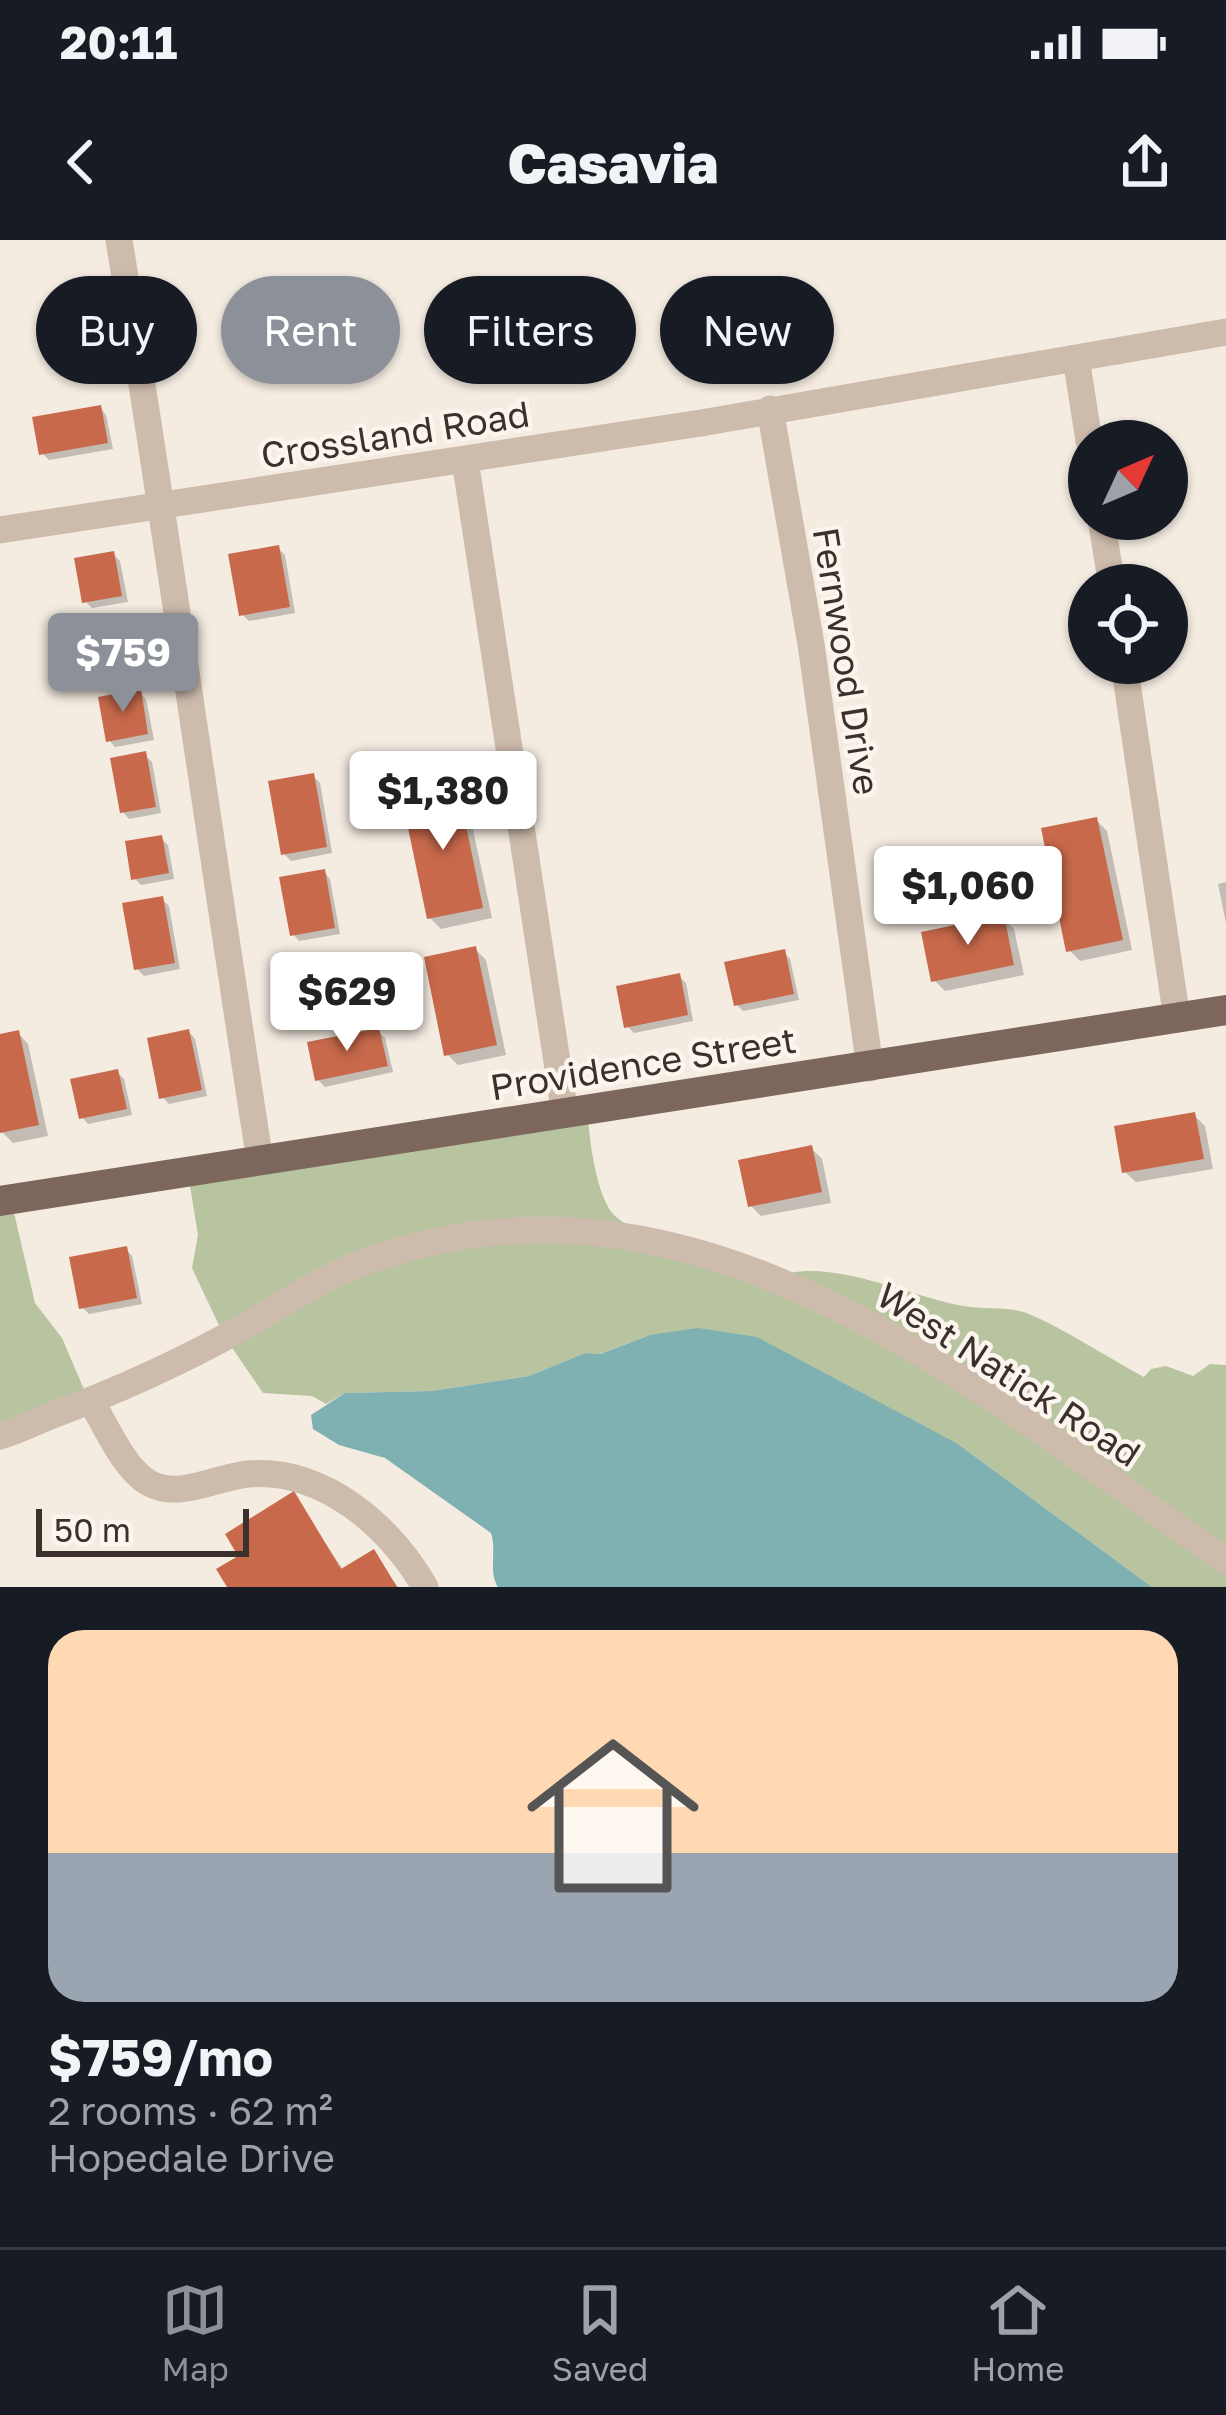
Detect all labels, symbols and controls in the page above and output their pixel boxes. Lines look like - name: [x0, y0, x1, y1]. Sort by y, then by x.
- text: 20:11: [60, 15, 177, 69]
- icon: back: [48, 129, 114, 195]
- icon: share: [1112, 129, 1178, 195]
- text: Casavia: [508, 130, 718, 195]
- chip: Buy: [36, 276, 197, 384]
- chip: Rent: [221, 276, 400, 384]
- chip: Filters: [424, 276, 636, 384]
- chip: New: [660, 276, 834, 384]
- street label: Crossland Road: [258, 392, 532, 476]
- north arrow: [1068, 420, 1188, 540]
- map controls: [1068, 420, 1188, 684]
- street label: Fernwood Drive: [805, 524, 889, 798]
- button: locate: [1068, 564, 1188, 684]
- pin: $759: [52, 613, 194, 715]
- text: $759: [75, 628, 171, 675]
- pin: $1,380: [345, 751, 541, 853]
- text: $1,380: [377, 766, 509, 813]
- pin: $1,060: [870, 846, 1066, 948]
- text: $1,060: [901, 861, 1035, 908]
- pin: $629: [276, 952, 418, 1054]
- text: $629: [297, 967, 397, 1014]
- street label: Providence Street: [487, 1018, 799, 1108]
- street label: West Natick Road: [869, 1273, 1149, 1475]
- scale bar: [36, 1503, 249, 1556]
- text: 50 m: [54, 1510, 131, 1549]
- icon: home: [505, 1708, 721, 1924]
- text: $759/mo: [48, 2026, 273, 2087]
- text: 2 rooms · 62 m²: [48, 2087, 333, 2134]
- text: Hopedale Drive: [48, 2134, 335, 2181]
- tab: Map: [162, 2277, 229, 2388]
- tab: Saved: [552, 2277, 648, 2388]
- tab: Home: [971, 2277, 1064, 2388]

